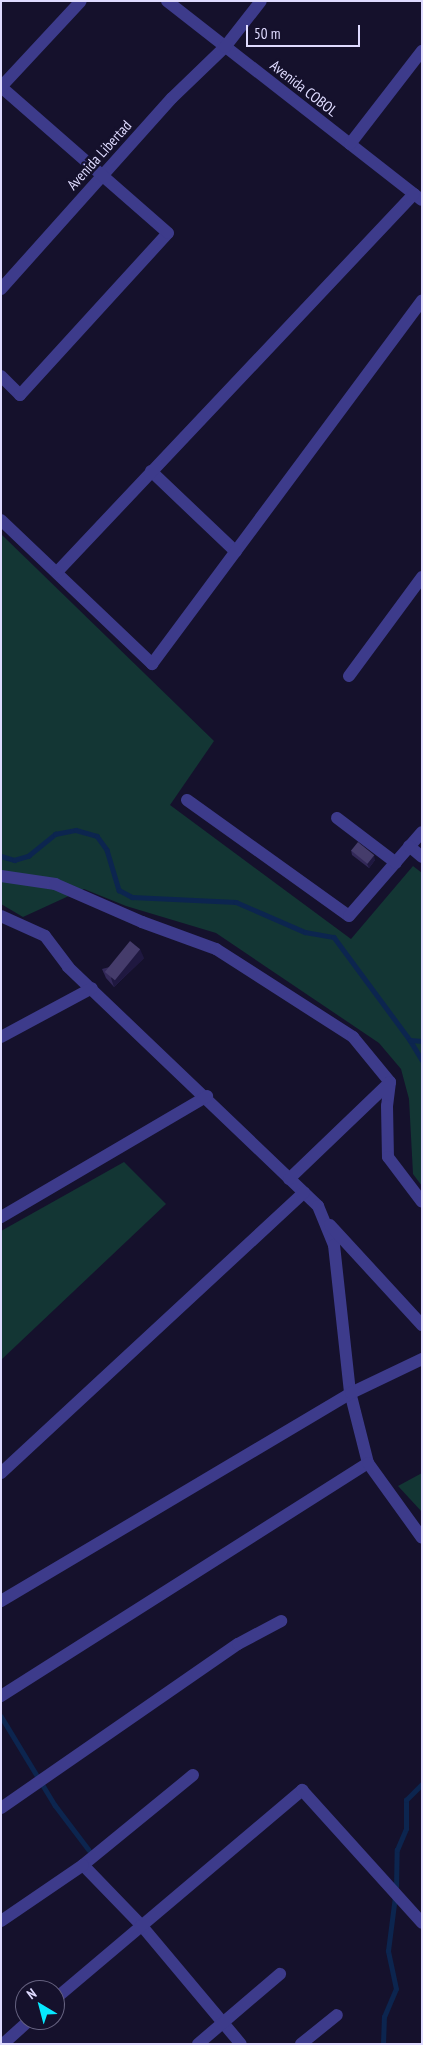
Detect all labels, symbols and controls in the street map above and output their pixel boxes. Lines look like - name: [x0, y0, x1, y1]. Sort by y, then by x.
- scale bar: [248, 15, 362, 47]
- text: 50 m: [254, 24, 280, 43]
- street label: Avenida COBOL: [267, 56, 341, 120]
- street label: Avenida Libertad: [63, 116, 135, 194]
- north arrow: [15, 1980, 65, 2030]
- text: N: [23, 1984, 40, 2003]

